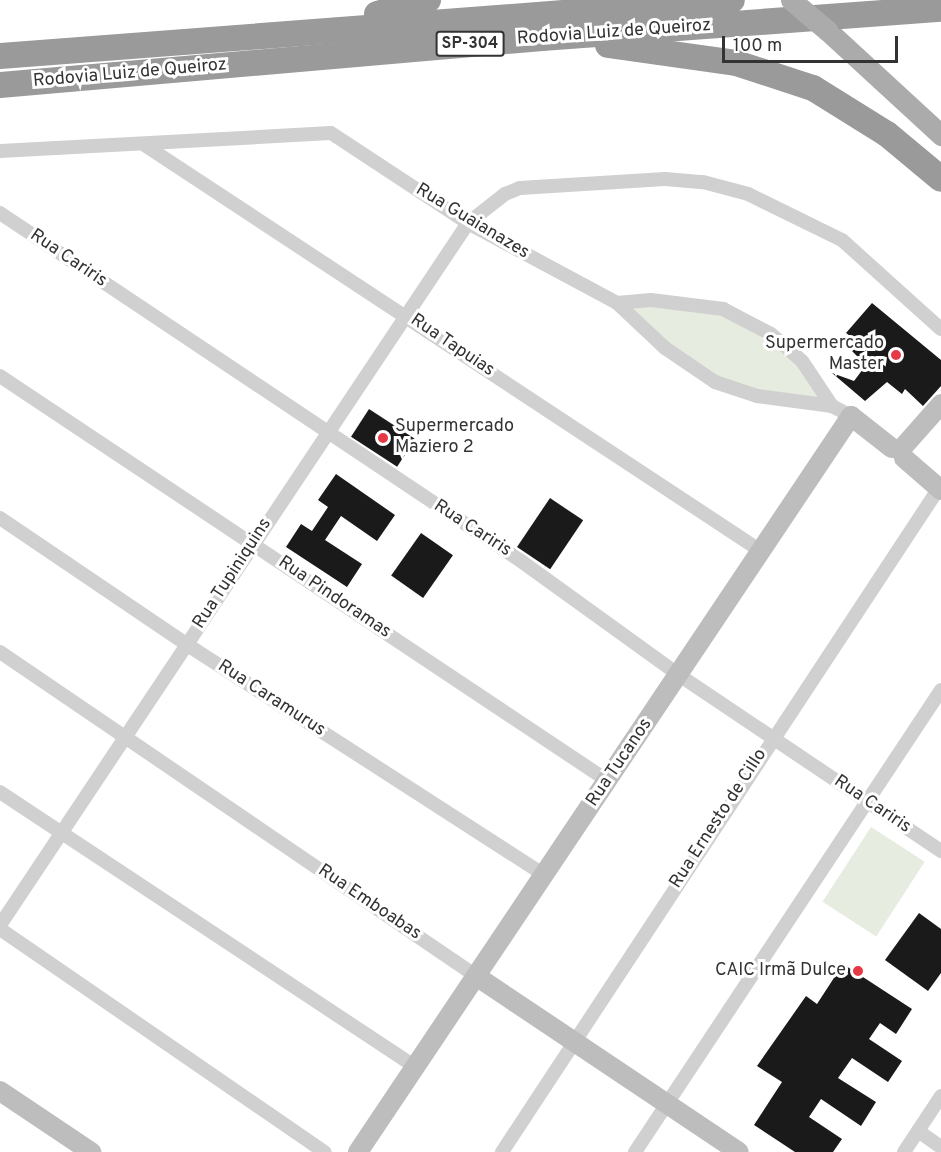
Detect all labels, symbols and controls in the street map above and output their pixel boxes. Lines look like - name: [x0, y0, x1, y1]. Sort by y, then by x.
- street label: Rodovia Luiz de Queiroz: [516, 15, 712, 51]
- scale bar: [725, 24, 900, 62]
- road number: SP-304: [436, 31, 504, 57]
- text: 100 m: [733, 35, 782, 58]
- street label: Rodovia Luiz de Queiroz: [32, 55, 228, 93]
- street label: Rua Guaianazes: [411, 180, 533, 264]
- street label: Rua Cariris: [25, 225, 111, 293]
- street label: Rua Tapuias: [406, 310, 498, 382]
- place label: Supermercado Master: [765, 334, 884, 376]
- marker: Supermercado Master: [889, 348, 903, 362]
- place label: Supermercado Maziero 2: [395, 417, 514, 460]
- marker: Supermercado Maziero 2: [376, 431, 390, 445]
- street label: Rua Cariris: [429, 496, 515, 562]
- street label: Rua Tupiniquins: [189, 514, 277, 634]
- street label: Rua Pindoramas: [273, 552, 395, 644]
- street label: Rua Caramurus: [213, 656, 329, 742]
- street label: Rua Tucanos: [582, 714, 658, 812]
- street label: Rua Ernesto de Cillo: [666, 745, 772, 893]
- street label: Rua Cariris: [829, 771, 915, 839]
- street label: Rua Emboabas: [313, 860, 425, 946]
- place label: CAIC Irmã Dulce: [715, 960, 846, 982]
- marker: CAIC Irmã Dulce: [851, 964, 865, 978]

